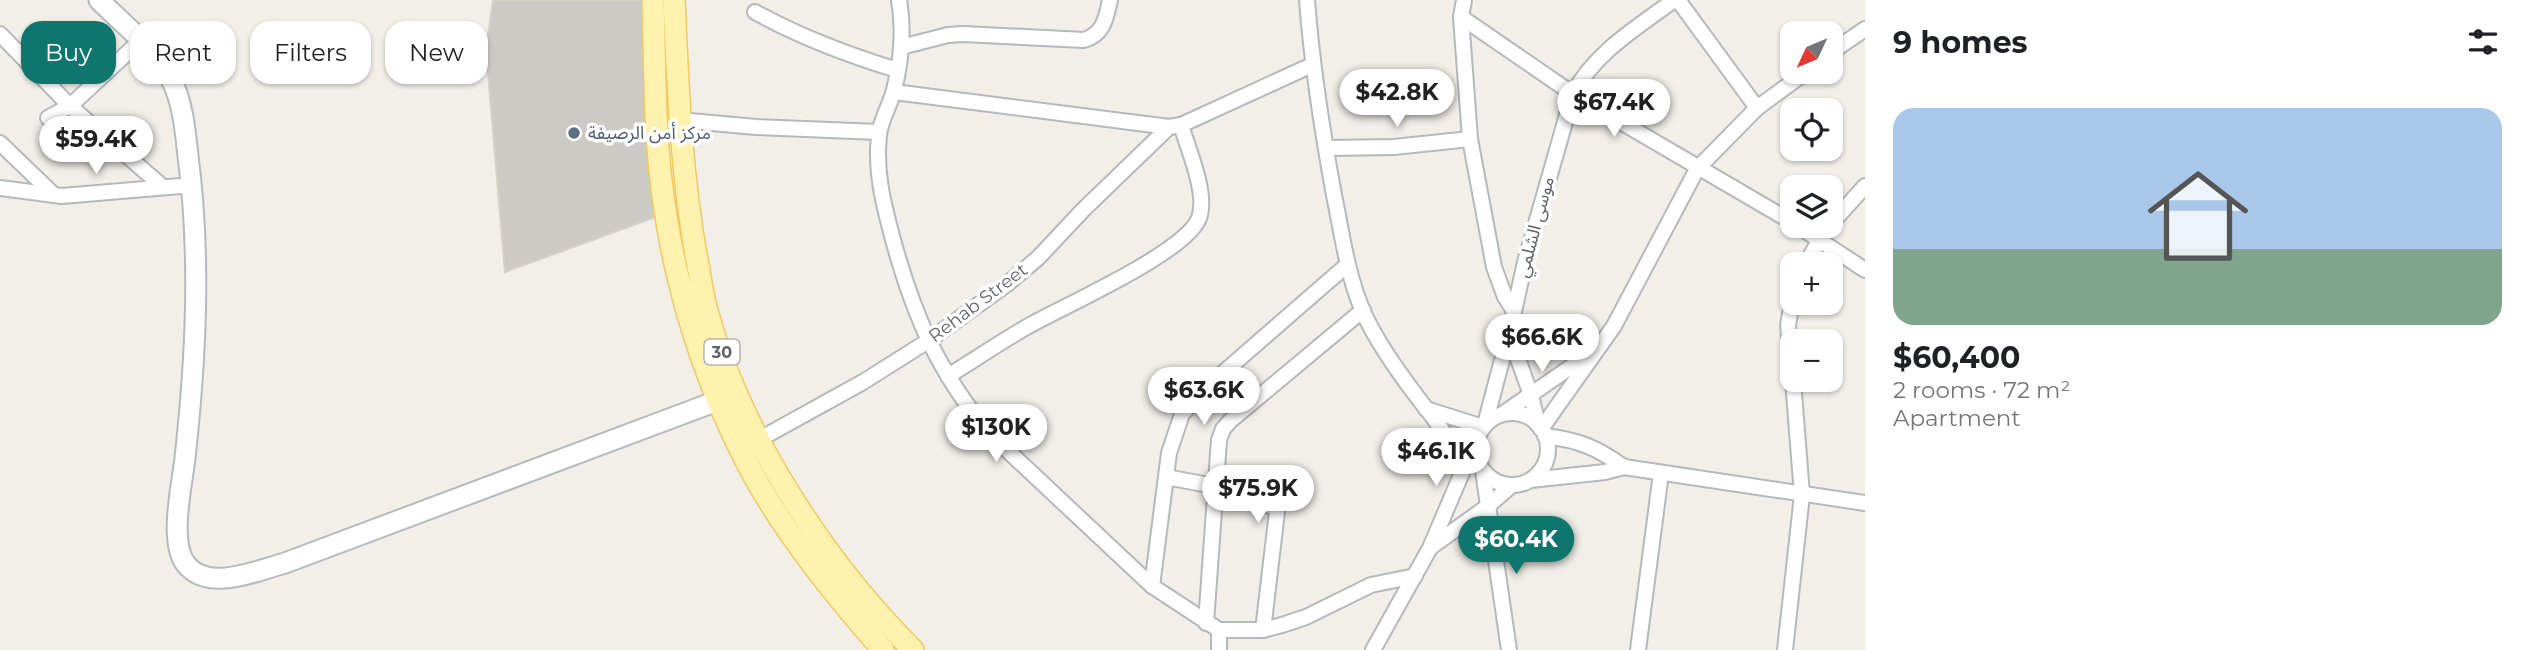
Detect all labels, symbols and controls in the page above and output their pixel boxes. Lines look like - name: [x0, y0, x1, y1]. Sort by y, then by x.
- chip: Buy: [21, 21, 116, 84]
- chip: Rent: [130, 21, 236, 84]
- chip: Filters: [250, 21, 371, 84]
- chip: New: [385, 21, 488, 84]
- north arrow: [1780, 21, 1843, 84]
- map controls: [1780, 21, 1843, 392]
- icon: filters: [2464, 23, 2502, 61]
- text: 9 homes: [1893, 24, 2028, 61]
- pin: $42.8K: [1340, 69, 1454, 129]
- text: $42.8K: [1355, 78, 1439, 106]
- pin: $67.4K: [1557, 80, 1671, 139]
- text: $67.4K: [1573, 88, 1655, 116]
- button: locate: [1780, 98, 1843, 161]
- pin: $59.4K: [39, 116, 153, 176]
- place label: مركز أمن الرصيفة: [588, 122, 711, 144]
- text: $59.4K: [55, 125, 137, 153]
- marker: مركز أمن الرصيفة: [566, 125, 582, 141]
- icon: home: [2135, 153, 2261, 279]
- street label: موسى الشلمي: [1511, 174, 1561, 280]
- button: layers: [1780, 175, 1843, 238]
- button: +: [1780, 252, 1843, 315]
- street label: Rehab Street: [924, 259, 1032, 347]
- pin: $66.6K: [1485, 314, 1599, 374]
- text: $66.6K: [1501, 323, 1583, 351]
- button: −: [1780, 329, 1843, 392]
- text: $60,400: [1893, 339, 2021, 376]
- road number: 30: [704, 340, 740, 364]
- pin: $63.6K: [1147, 368, 1261, 427]
- text: $63.6K: [1164, 376, 1244, 404]
- text: 2 rooms · 72 m²: [1893, 376, 2070, 404]
- text: Apartment: [1893, 404, 2021, 432]
- pin: $130K: [947, 405, 1045, 464]
- text: $130K: [961, 413, 1031, 441]
- pin: $46.1K: [1379, 428, 1493, 488]
- text: $46.1K: [1397, 437, 1475, 465]
- pin: $75.9K: [1201, 466, 1315, 525]
- text: $75.9K: [1218, 474, 1298, 502]
- pin: $60.4K: [1459, 516, 1573, 576]
- text: $60.4K: [1474, 525, 1558, 553]

